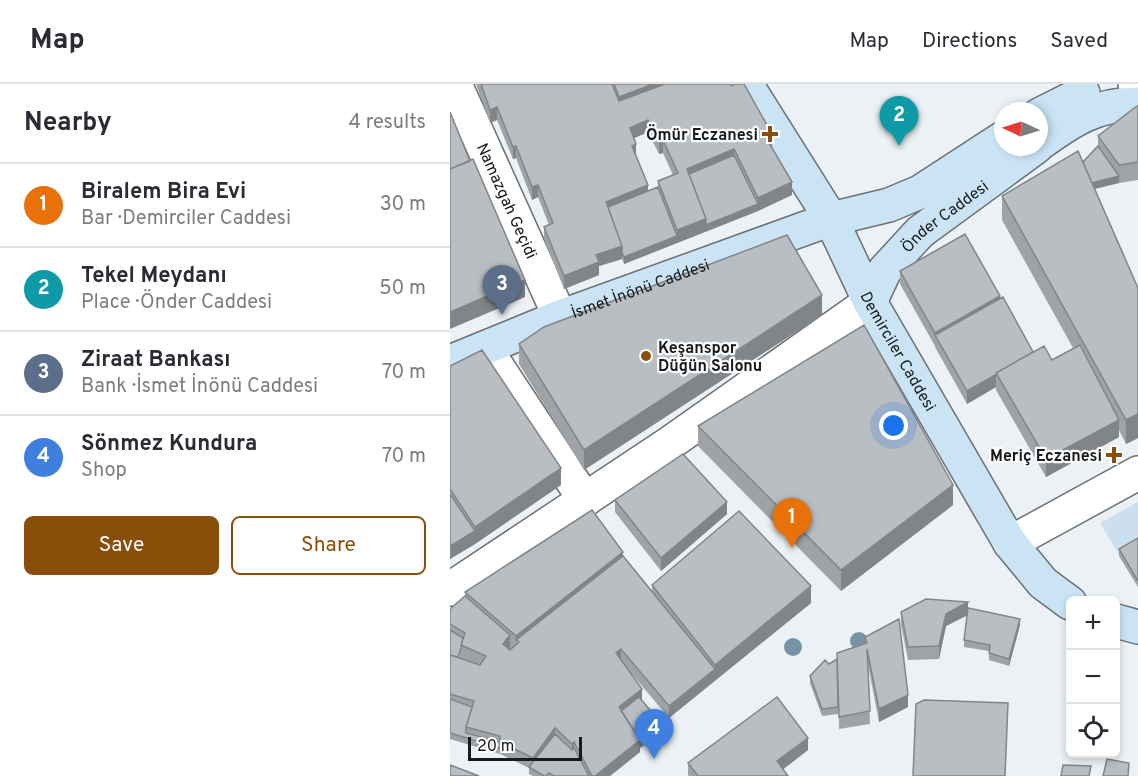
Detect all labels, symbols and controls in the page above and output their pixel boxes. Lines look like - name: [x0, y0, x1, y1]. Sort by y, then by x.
- text: Map: [30, 23, 85, 59]
- text: Map: [849, 28, 889, 55]
- text: Directions: [922, 28, 1017, 55]
- text: Saved: [1050, 28, 1108, 55]
- pin: 2: [880, 97, 918, 146]
- north arrow: [994, 102, 1048, 156]
- text: Nearby: [24, 107, 112, 140]
- text: 4 results: [349, 110, 426, 136]
- place label: Ömür Eczanesi: [646, 124, 758, 146]
- marker: Ömür Eczanesi: [763, 127, 777, 141]
- street label: Namazgah Geçidi: [471, 140, 541, 263]
- street label: Önder Caddesi: [896, 177, 993, 258]
- text: Biralem Bira Evi: [81, 179, 246, 206]
- text: 1: [40, 192, 48, 218]
- text: 30 m: [380, 192, 426, 218]
- text: Bar · Demirciler Caddesi: [81, 206, 291, 232]
- street label: İsmet İnönü Caddesi: [569, 256, 713, 324]
- text: Tekel Meydanı: [81, 263, 227, 290]
- pin: 3: [482, 266, 522, 315]
- text: 2: [37, 276, 50, 302]
- text: 50 m: [379, 276, 426, 302]
- street label: Demirciler Caddesi: [855, 289, 939, 416]
- text: Place · Önder Caddesi: [81, 290, 272, 316]
- place label: Keşanspor Düğün Salonu: [658, 339, 762, 377]
- text: Ziraat Bankası: [81, 347, 231, 374]
- marker: Keşanspor Düğün Salonu: [639, 349, 653, 363]
- text: 3: [38, 360, 50, 386]
- text: 70 m: [382, 360, 426, 386]
- text: Bank · İsmet İnönü Caddesi: [81, 374, 318, 400]
- your location: [879, 411, 908, 440]
- text: Sönmez Kundura: [81, 431, 257, 458]
- text: 4: [37, 444, 50, 470]
- text: 70 m: [382, 444, 426, 470]
- place label: Meriç Eczanesi: [990, 447, 1102, 467]
- marker: Meriç Eczanesi: [1107, 448, 1121, 462]
- text: Shop: [81, 458, 127, 484]
- pin: 1: [772, 498, 812, 548]
- button: Save: [24, 516, 219, 575]
- button: Share: [231, 516, 426, 575]
- map controls: [1066, 596, 1120, 758]
- button: +: [1066, 596, 1120, 650]
- button: −: [1066, 650, 1120, 704]
- button: locate: [1066, 704, 1120, 758]
- pin: 4: [634, 710, 674, 759]
- scale bar: [468, 734, 582, 762]
- text: 20 m: [477, 737, 514, 757]

